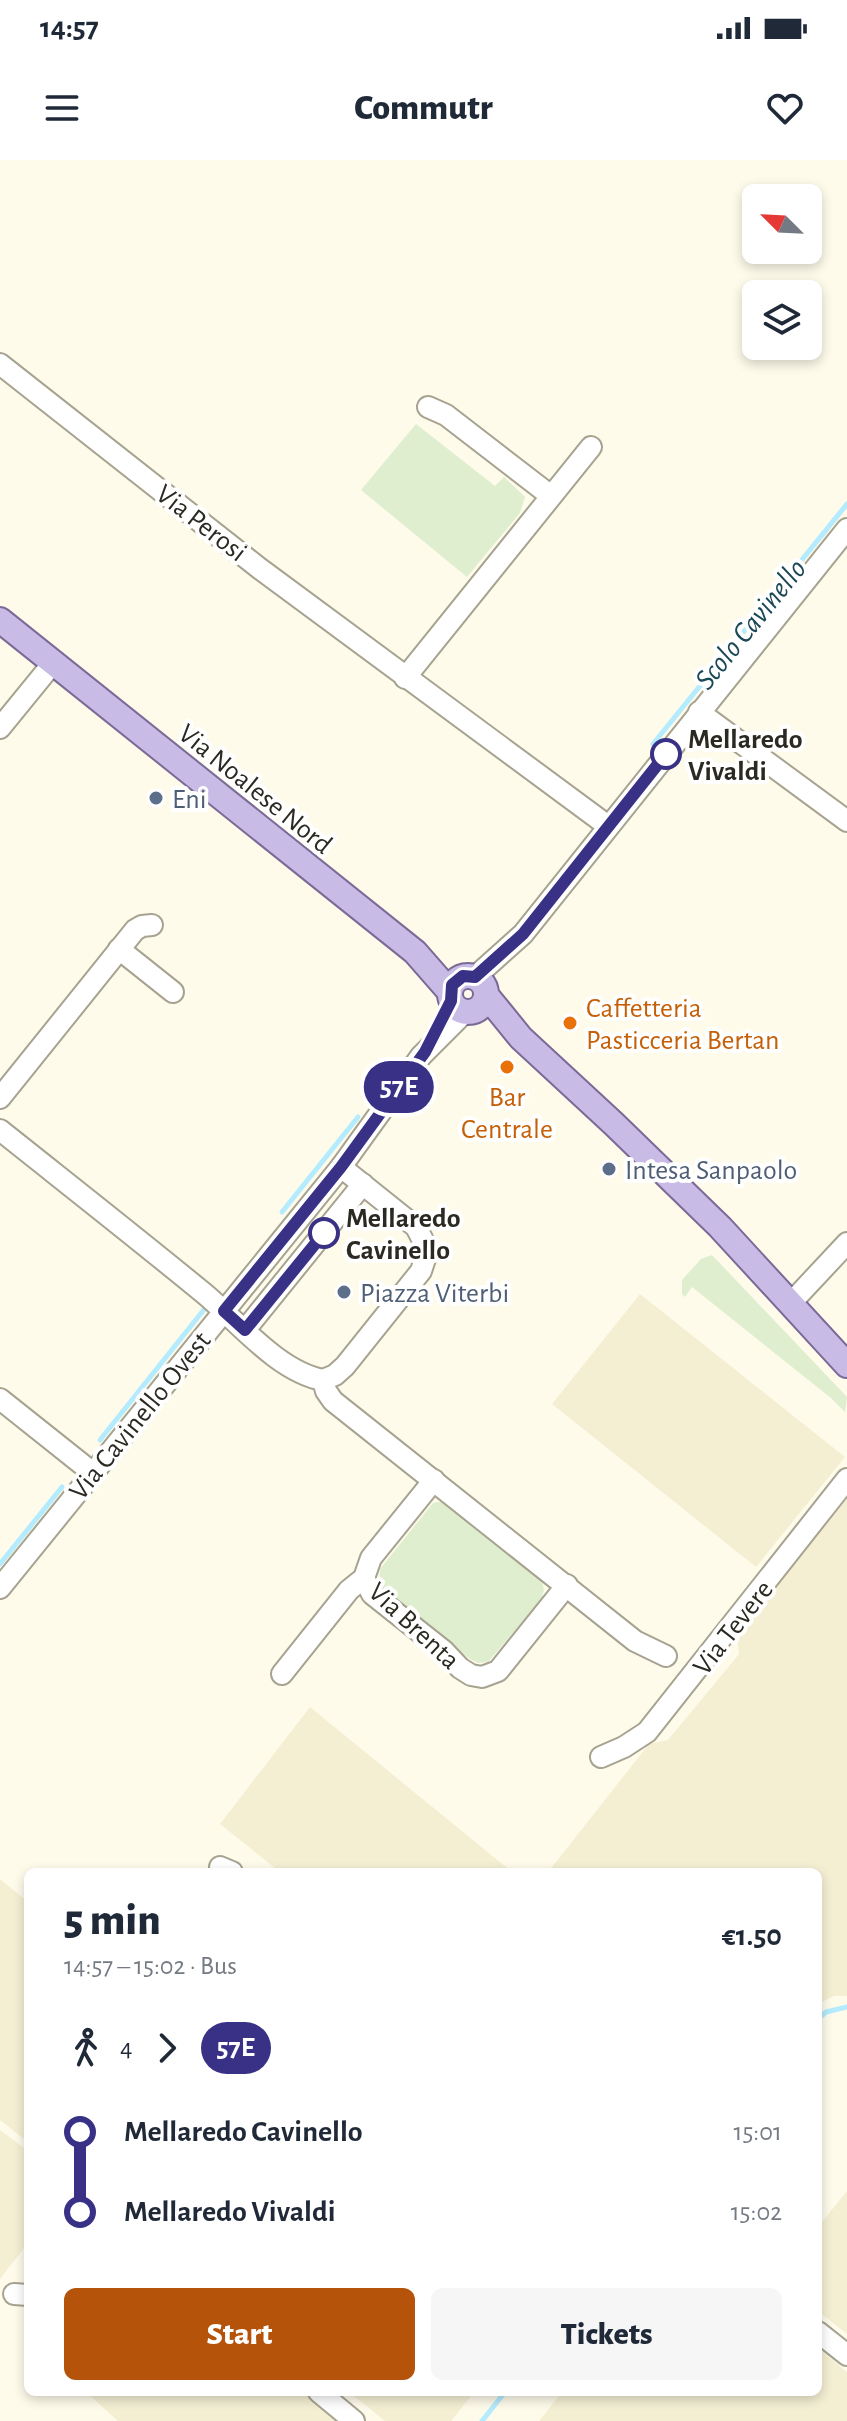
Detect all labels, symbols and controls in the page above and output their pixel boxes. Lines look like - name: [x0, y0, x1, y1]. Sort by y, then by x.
- text: 14:57: [40, 13, 99, 43]
- icon: menu: [40, 86, 84, 130]
- icon: heart: [763, 86, 807, 130]
- text: Commutr: [354, 90, 493, 126]
- north arrow: [742, 184, 822, 264]
- map controls: [742, 184, 822, 360]
- button: layers: [742, 280, 822, 360]
- street label: Via Perosi: [150, 480, 251, 567]
- water label: Scolo Cavinello: [689, 554, 812, 695]
- street label: Via Noalese Nord: [173, 719, 337, 860]
- place label: Mellaredo Vivaldi: [688, 726, 803, 786]
- marker: Mellaredo Vivaldi: [651, 739, 681, 769]
- place label: Eni: [172, 786, 206, 814]
- marker: Eni: [147, 789, 165, 807]
- place label: Caffetteria Pasticceria Bertan: [586, 995, 779, 1055]
- marker: Caffetteria Pasticceria Bertan: [561, 1014, 579, 1032]
- marker: Bar Centrale: [498, 1058, 516, 1076]
- line badge: 57E: [353, 1061, 445, 1113]
- text: 57E: [380, 1073, 418, 1101]
- place label: Bar Centrale: [461, 1084, 553, 1144]
- place label: Intesa Sanpaolo: [625, 1157, 797, 1185]
- marker: Intesa Sanpaolo: [600, 1160, 618, 1178]
- place label: Mellaredo Cavinello: [346, 1205, 461, 1265]
- marker: Mellaredo Cavinello: [309, 1218, 339, 1248]
- place label: Piazza Viterbi: [360, 1280, 509, 1308]
- marker: Piazza Viterbi: [335, 1283, 353, 1301]
- street label: Via Cavinello Ovest: [65, 1327, 217, 1505]
- street label: Via Tevere: [688, 1576, 779, 1681]
- street label: Via Brenta: [363, 1578, 465, 1675]
- text: 5 min: [64, 1899, 161, 1943]
- text: €1.50: [722, 1921, 782, 1951]
- text: 14:57 – 15:02 · Bus: [64, 1953, 237, 1979]
- icon: walk: [64, 2026, 108, 2070]
- icon: forward: [145, 2026, 189, 2070]
- text: 57E: [217, 2034, 255, 2062]
- text: 4: [120, 2035, 133, 2061]
- text: Mellaredo Cavinello: [124, 2117, 363, 2147]
- text: 15:01: [734, 2119, 782, 2145]
- text: Mellaredo Vivaldi: [124, 2197, 336, 2227]
- text: 15:02: [731, 2199, 782, 2225]
- button: Start: [64, 2288, 415, 2380]
- button: Tickets: [431, 2288, 782, 2380]

